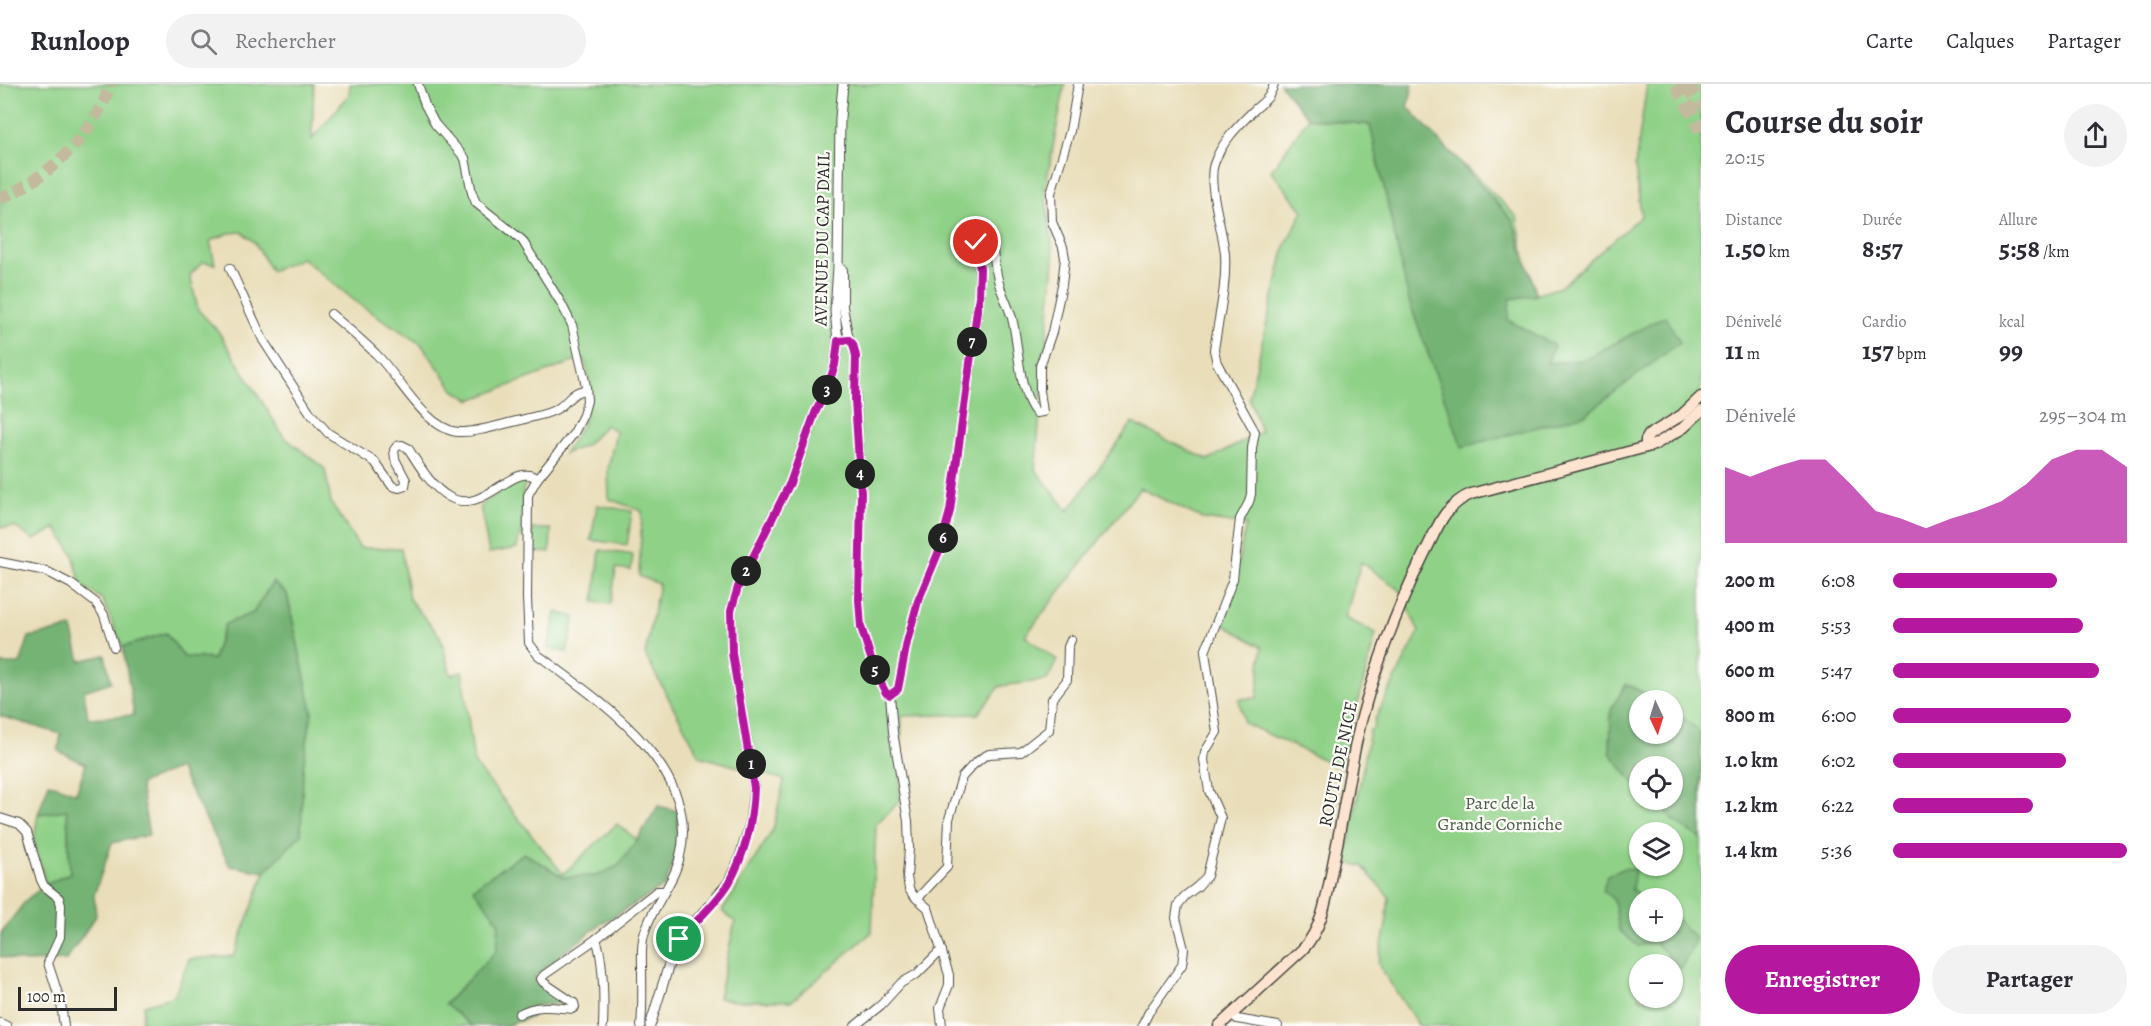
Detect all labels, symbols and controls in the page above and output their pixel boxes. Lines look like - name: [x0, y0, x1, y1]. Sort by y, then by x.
- search box: [166, 14, 586, 68]
- text: Runloop: [30, 22, 130, 60]
- icon: search: [187, 25, 220, 58]
- text: Rechercher: [235, 26, 336, 56]
- text: Carte: [1866, 27, 1913, 55]
- text: Calques: [1946, 27, 2014, 55]
- text: Partager: [2047, 27, 2121, 55]
- text: Course du soir: [1725, 99, 1923, 144]
- button: share: [2064, 104, 2127, 167]
- text: 20:15: [1725, 144, 1765, 171]
- street label: AVENUE DU CAP D'AIL: [808, 151, 836, 327]
- text: Distance: [1725, 209, 1782, 231]
- text: Durée: [1862, 209, 1902, 231]
- text: Allure: [1999, 209, 2038, 231]
- pin: [950, 216, 1001, 267]
- icon: check: [959, 225, 992, 258]
- text: 1.50: [1725, 231, 1766, 266]
- text: 8:57: [1862, 231, 1903, 266]
- text: 5:58: [1999, 231, 2040, 266]
- text: km: [1766, 241, 1790, 263]
- text: /km: [2040, 241, 2070, 263]
- text: Dénivelé: [1725, 311, 1782, 333]
- text: Cardio: [1862, 311, 1907, 333]
- text: kcal: [1999, 311, 2025, 333]
- pin: 7: [957, 327, 987, 357]
- text: 7: [969, 331, 975, 353]
- text: 11: [1725, 333, 1744, 368]
- text: 157: [1862, 333, 1894, 368]
- text: 99: [1999, 333, 2023, 368]
- text: m: [1744, 343, 1760, 365]
- text: bpm: [1894, 343, 1927, 365]
- pin: 3: [812, 375, 842, 405]
- text: 3: [824, 379, 830, 401]
- text: Dénivelé: [1725, 402, 1796, 429]
- text: 295–304 m: [2039, 402, 2127, 429]
- pin: 4: [845, 459, 875, 489]
- text: 4: [856, 463, 864, 485]
- pin: 6: [928, 523, 958, 553]
- text: 6: [939, 527, 947, 549]
- pin: 2: [731, 556, 761, 586]
- text: 2: [742, 560, 750, 582]
- text: 200 m: [1725, 567, 1775, 594]
- text: 6:08: [1821, 567, 1855, 594]
- text: 400 m: [1725, 612, 1775, 639]
- text: 5:53: [1821, 612, 1851, 639]
- pin: 5: [860, 655, 890, 685]
- text: 600 m: [1725, 657, 1775, 684]
- text: 5:47: [1821, 657, 1852, 684]
- text: 5: [872, 659, 878, 681]
- north arrow: [1629, 690, 1683, 744]
- map controls: [1629, 690, 1683, 1008]
- street label: ROUTE DE NICE: [1313, 699, 1363, 829]
- text: 800 m: [1725, 702, 1775, 729]
- text: 6:00: [1821, 702, 1856, 729]
- text: 1.0 km: [1725, 747, 1778, 774]
- text: 6:02: [1821, 747, 1855, 774]
- pin: 1: [736, 749, 766, 779]
- text: 1: [748, 753, 754, 775]
- button: locate: [1629, 756, 1683, 810]
- park label: Parc de la Grande Corniche: [1438, 791, 1562, 836]
- text: 1.2 km: [1725, 792, 1778, 819]
- text: 6:22: [1821, 792, 1854, 819]
- button: layers: [1629, 822, 1683, 876]
- text: 1.4 km: [1725, 837, 1778, 864]
- text: 5:36: [1821, 837, 1852, 864]
- button: +: [1629, 888, 1683, 942]
- pin: [653, 913, 704, 964]
- icon: arrive: [662, 922, 695, 955]
- button: Enregistrer: [1725, 945, 1920, 1014]
- button: Partager: [1932, 945, 2127, 1014]
- button: −: [1629, 954, 1683, 1008]
- scale bar: [18, 984, 117, 1012]
- text: 100 m: [27, 986, 66, 1008]

